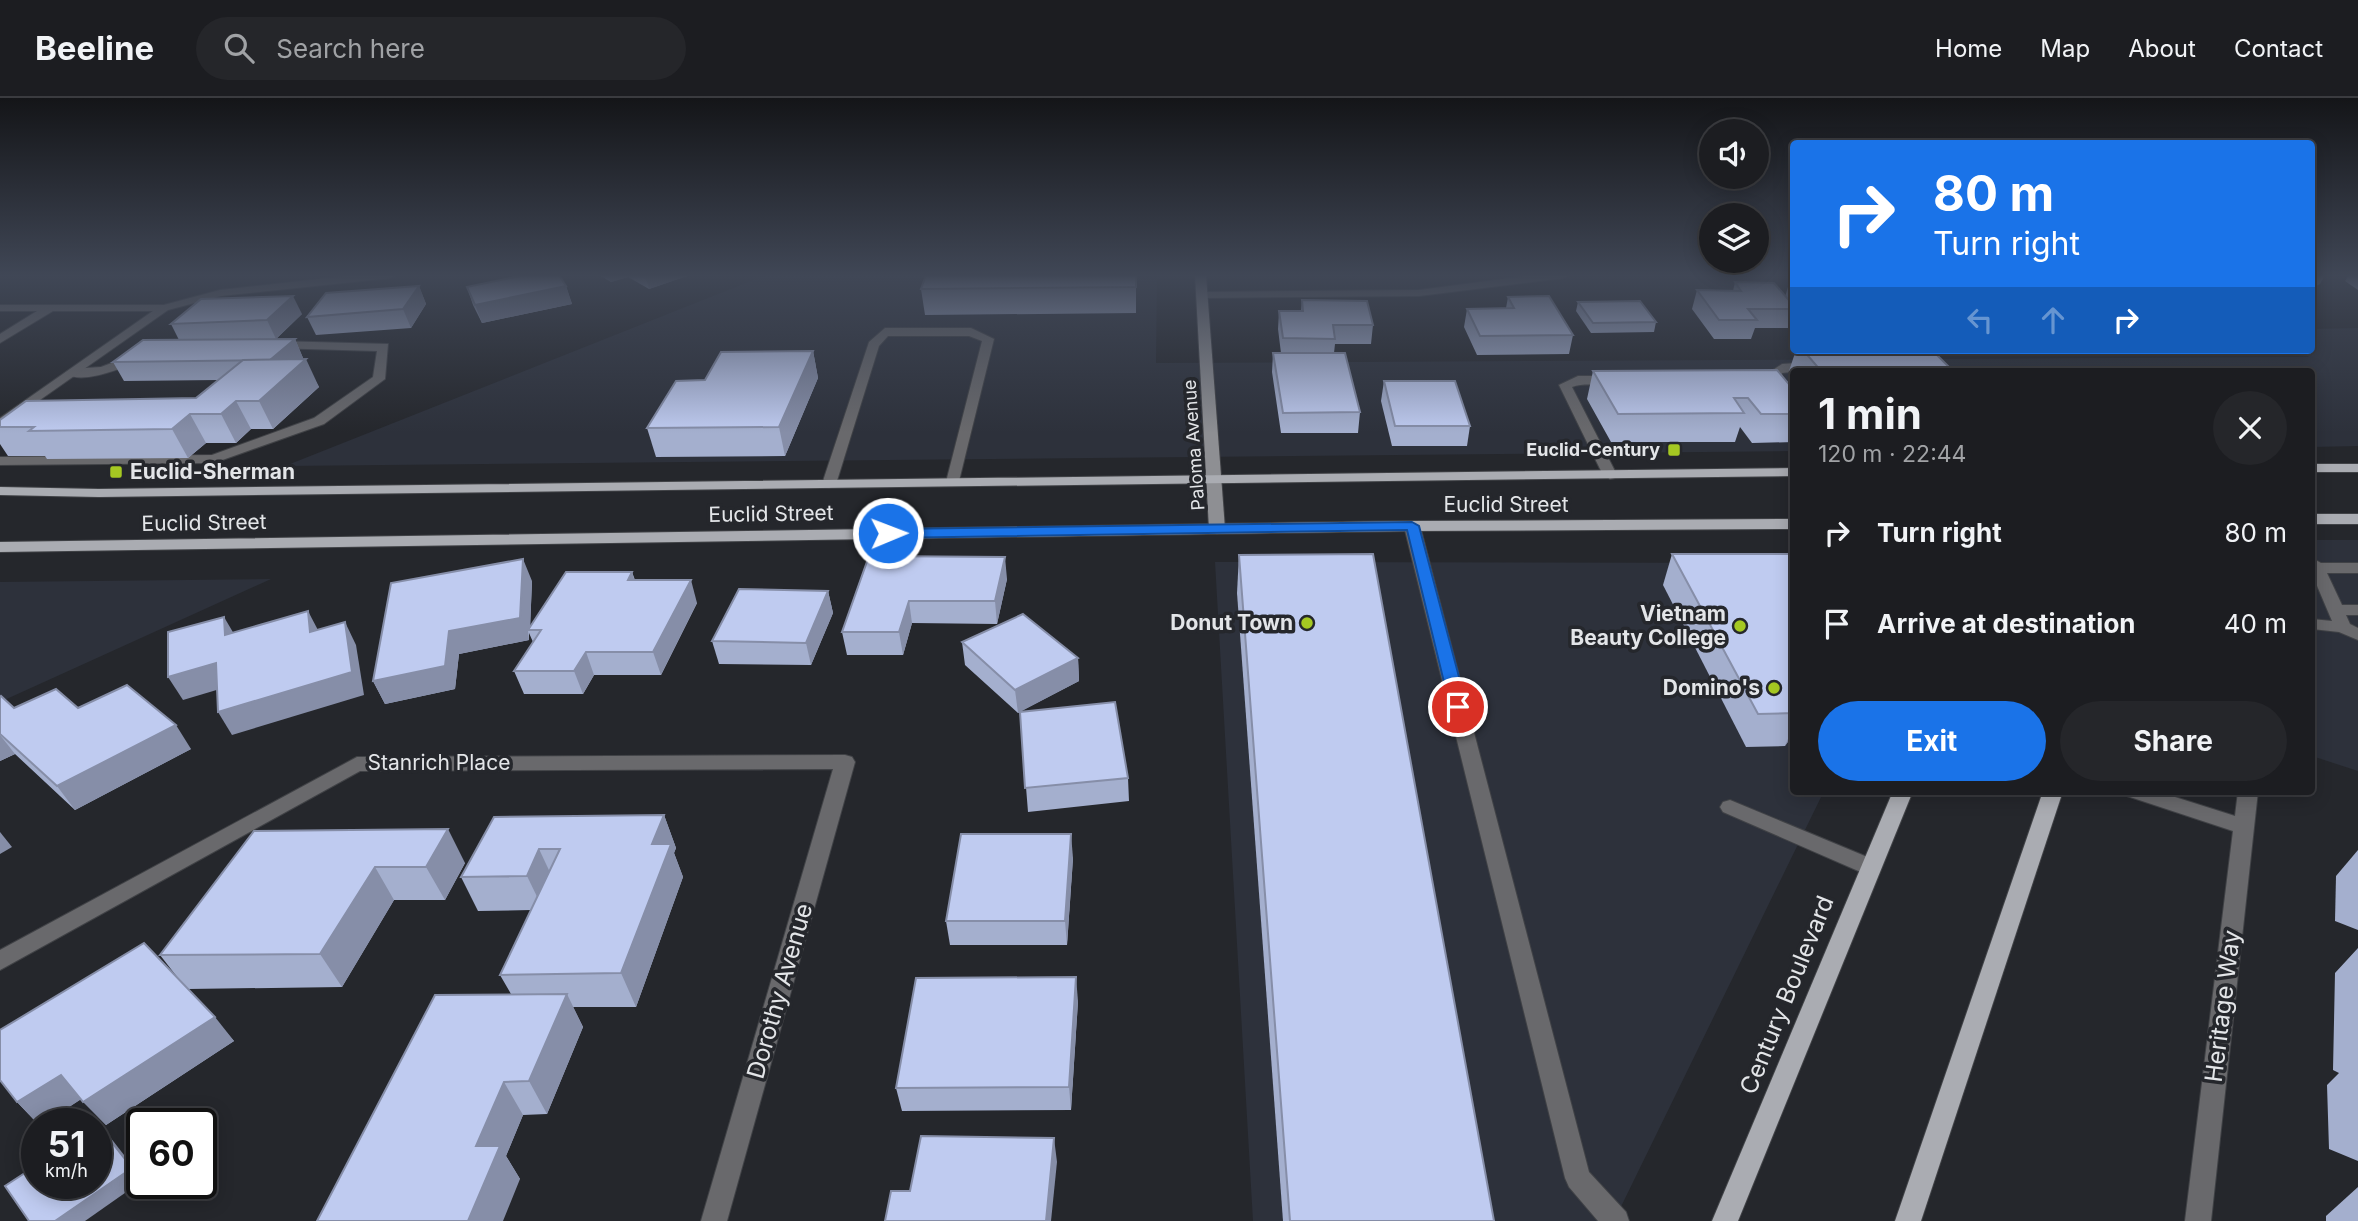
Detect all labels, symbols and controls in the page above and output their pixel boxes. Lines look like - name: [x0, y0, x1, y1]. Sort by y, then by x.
- search box: [196, 17, 686, 80]
- text: Beeline: [35, 28, 154, 68]
- icon: search: [220, 29, 258, 67]
- text: Search here: [276, 33, 425, 64]
- text: Home: [1935, 34, 2002, 63]
- text: Map: [2040, 34, 2090, 63]
- text: About: [2128, 34, 2196, 63]
- text: Contact: [2234, 34, 2323, 63]
- map controls: [1699, 119, 1769, 273]
- button: sound: [1699, 119, 1769, 189]
- text: 80 m: [1933, 164, 2054, 223]
- icon: right: [1818, 168, 1909, 259]
- button: layers: [1699, 203, 1769, 273]
- text: Turn right: [1933, 224, 2080, 263]
- icon: left: [1961, 301, 1999, 339]
- icon: ahead: [2034, 301, 2072, 339]
- icon: right: [2107, 301, 2145, 339]
- street label: Paloma Avenue: [1178, 379, 1209, 511]
- text: 1 min: [1818, 388, 1922, 439]
- button: close: [2213, 391, 2287, 465]
- place label: Euclid-Century: [1526, 439, 1660, 460]
- text: 120 m · 22:44: [1818, 440, 1966, 468]
- marker: Euclid-Century: [1666, 442, 1682, 458]
- place label: Euclid-Sherman: [130, 459, 295, 484]
- marker: Euclid-Sherman: [108, 464, 124, 480]
- street label: Euclid Street: [1443, 492, 1569, 517]
- position arrow: [851, 496, 925, 570]
- street label: Euclid Street: [708, 500, 834, 527]
- street label: Euclid Street: [141, 509, 267, 536]
- icon: right: [1818, 514, 1856, 552]
- text: Turn right: [1877, 517, 2002, 548]
- text: 80 m: [2224, 517, 2287, 548]
- place label: Vietnam Beauty College: [1570, 601, 1726, 650]
- icon: arrive: [1818, 605, 1856, 643]
- text: Arrive at destination: [1877, 608, 2136, 639]
- text: 40 m: [2224, 608, 2287, 639]
- place label: Donut Town: [1170, 610, 1293, 635]
- marker: Donut Town: [1299, 615, 1315, 631]
- marker: Vietnam Beauty College: [1732, 618, 1748, 634]
- place label: Domino's: [1663, 675, 1760, 700]
- pin: [1428, 677, 1488, 737]
- marker: Domino's: [1766, 680, 1782, 696]
- icon: arrive: [1439, 688, 1477, 726]
- button: Exit: [1818, 701, 2046, 781]
- button: Share: [2060, 701, 2287, 781]
- street label: Stanrich Place: [368, 750, 510, 775]
- street label: Century Boulevard: [1734, 891, 1840, 1098]
- street label: Dorothy Avenue: [741, 900, 818, 1082]
- street label: Heritage Way: [2199, 928, 2246, 1084]
- speed limit sign: 60: [126, 1108, 217, 1199]
- text: 51: [48, 1123, 85, 1165]
- text: km/h: [45, 1160, 88, 1181]

